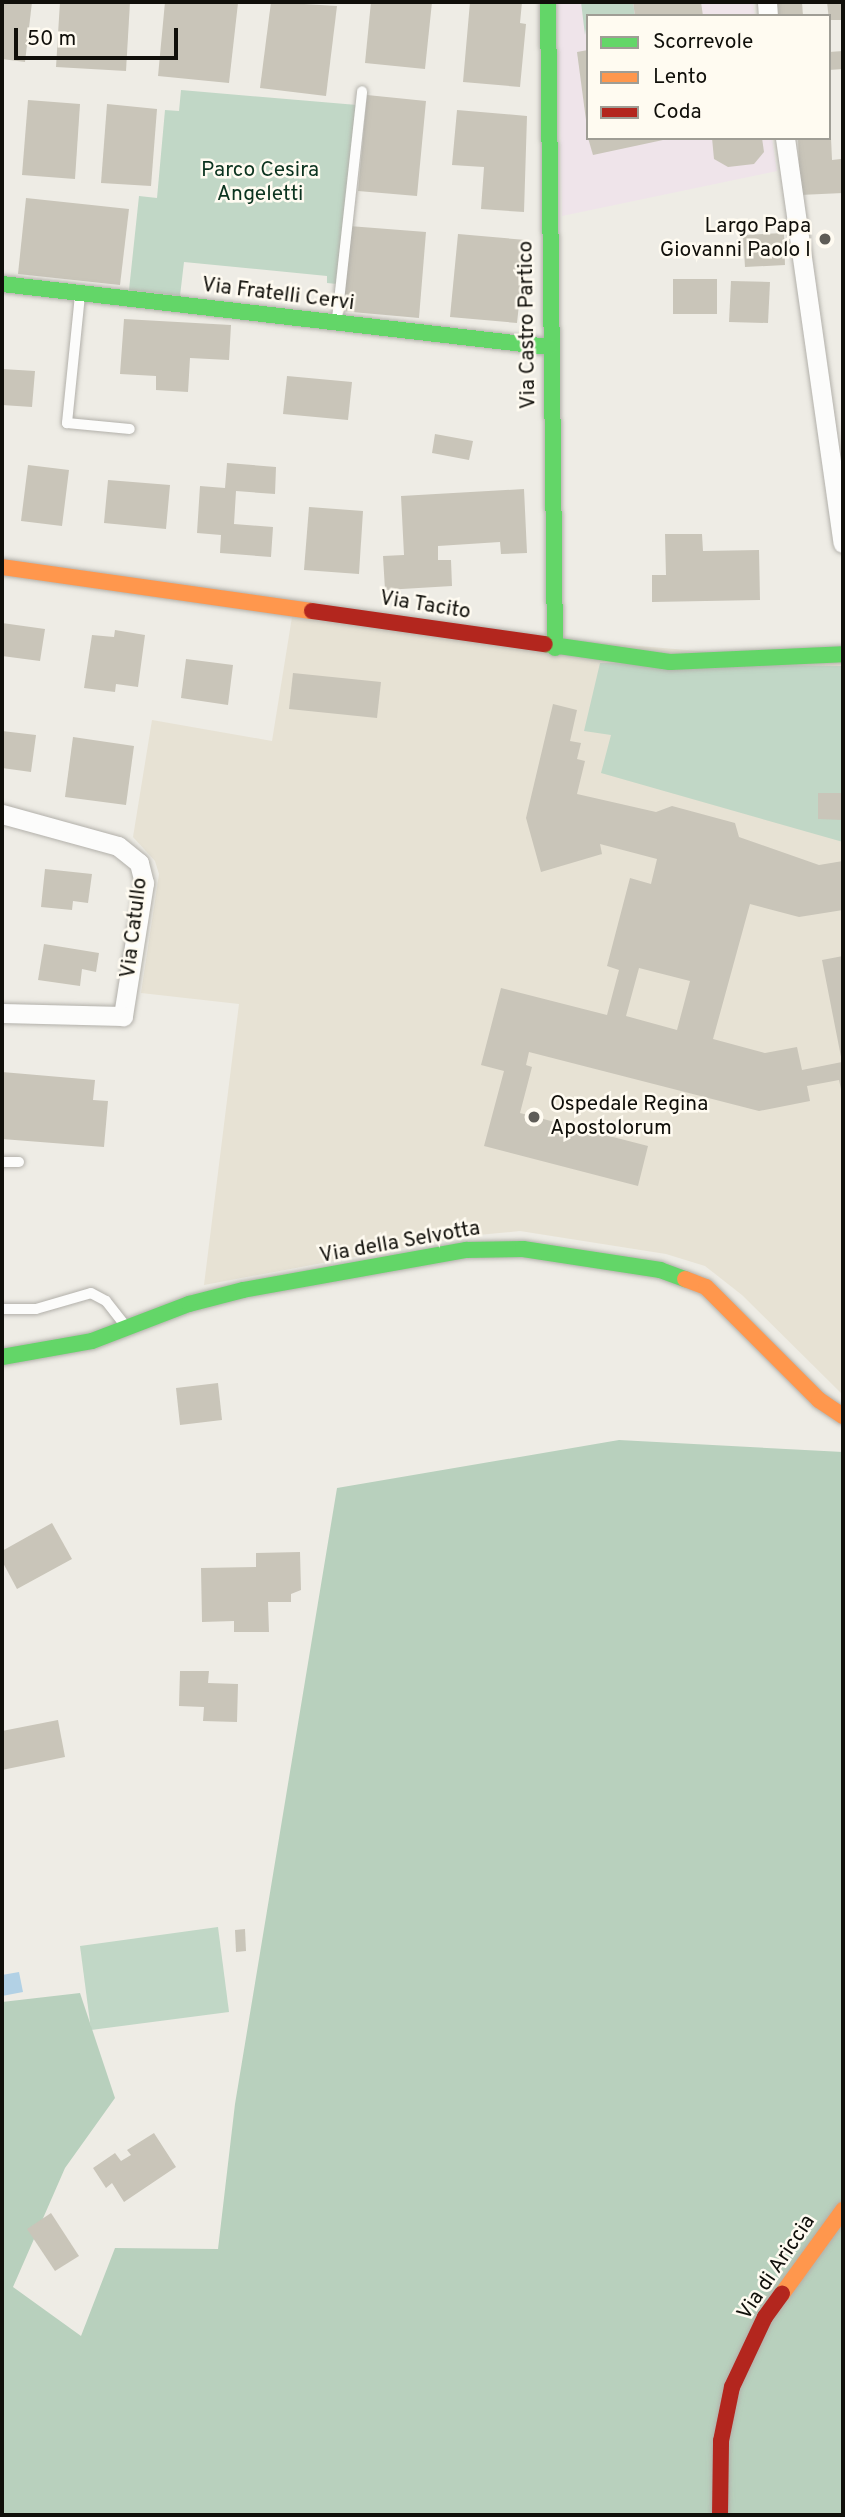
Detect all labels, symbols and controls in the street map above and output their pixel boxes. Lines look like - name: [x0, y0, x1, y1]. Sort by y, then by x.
- scale bar: [18, 14, 182, 58]
- legend: [586, 14, 831, 140]
- text: 50 m: [27, 26, 76, 53]
- text: Scorrevole: [653, 29, 753, 56]
- text: Lento: [653, 64, 707, 91]
- text: Coda: [653, 99, 702, 126]
- park label: Parco Cesira Angeletti: [201, 158, 319, 208]
- place label: Largo Papa Giovanni Paolo I: [660, 214, 811, 264]
- marker: Largo Papa Giovanni Paolo I: [817, 231, 833, 247]
- street label: Via Castro Partico: [514, 241, 542, 409]
- street label: Via Fratelli Cervi: [200, 273, 356, 317]
- street label: Via Tacito: [377, 586, 473, 626]
- street label: Via Catullo: [116, 876, 154, 980]
- place label: Ospedale Regina Apostolorum: [550, 1092, 708, 1142]
- marker: Ospedale Regina Apostolorum: [524, 1107, 544, 1127]
- street label: Via della Selvotta: [318, 1216, 482, 1270]
- street label: Via di Ariccia: [732, 2210, 822, 2326]

